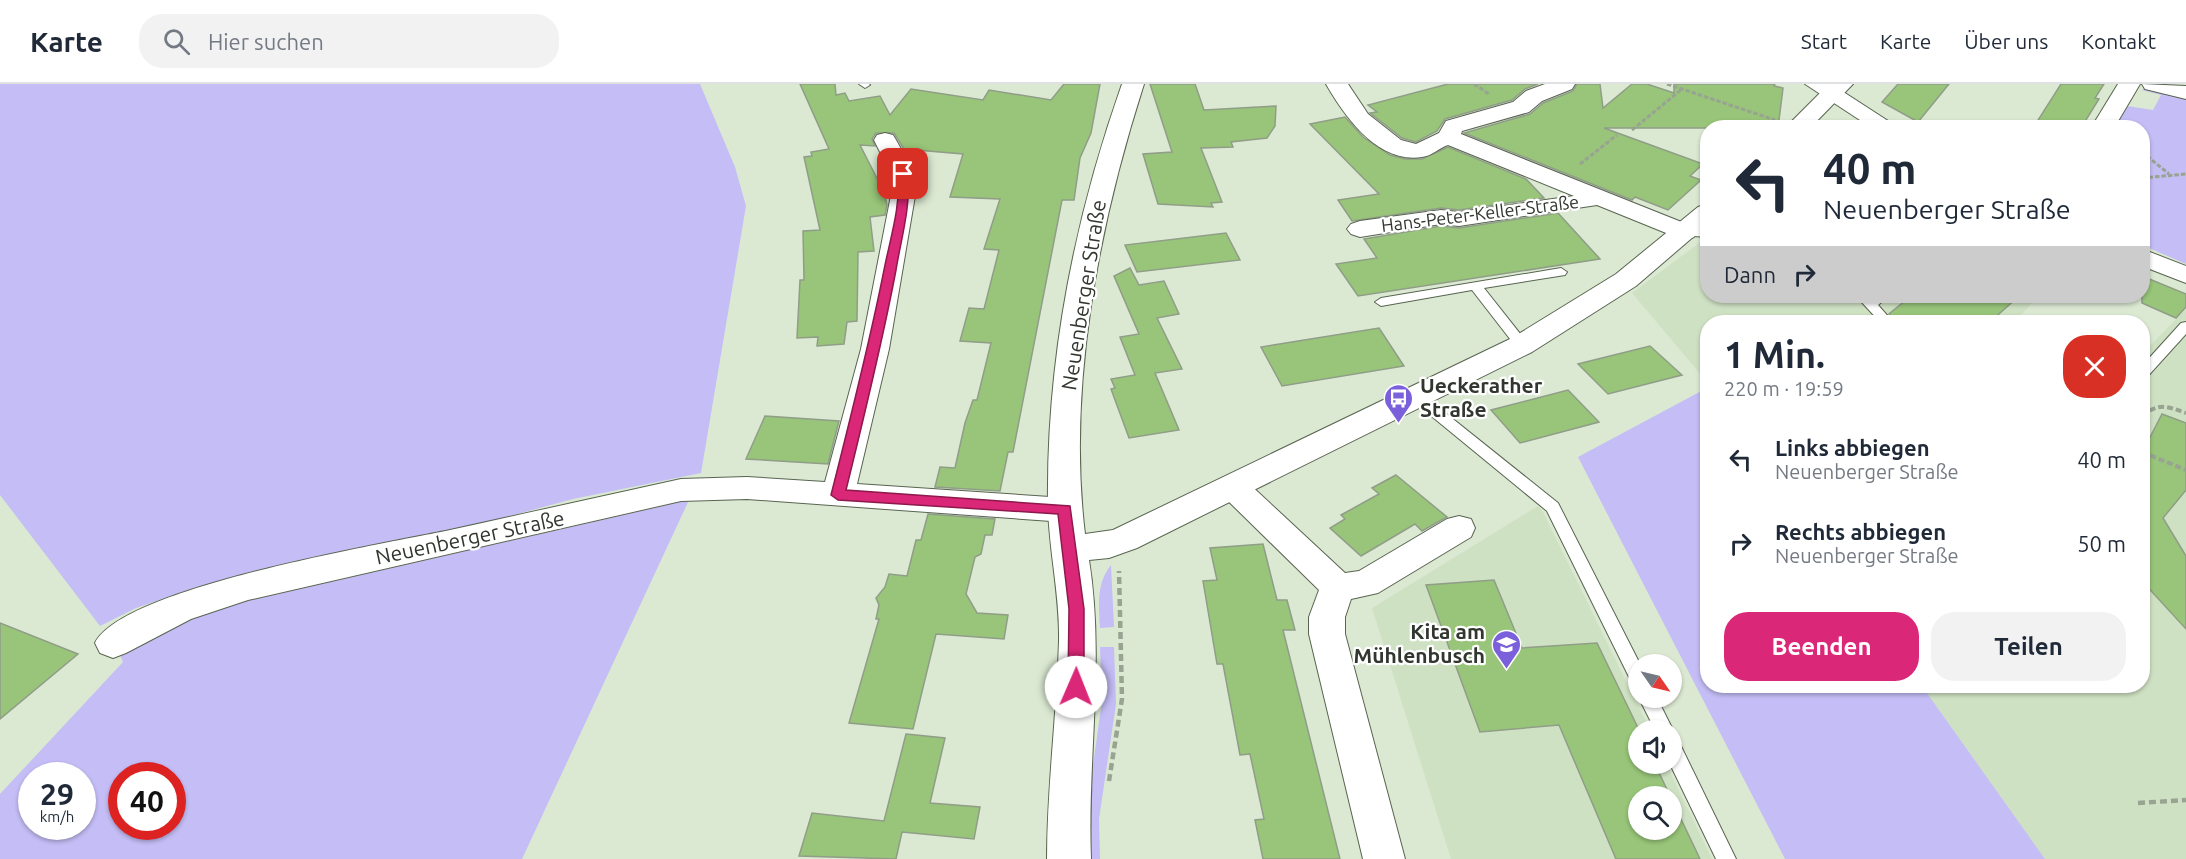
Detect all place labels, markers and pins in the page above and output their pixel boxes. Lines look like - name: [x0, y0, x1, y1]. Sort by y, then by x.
- pin: [877, 148, 928, 199]
- place label: Ueckerather Straße: [1420, 373, 1543, 421]
- bus stop icon: Ueckerather Straße: [1383, 382, 1415, 424]
- place label: Kita am Mühlenbusch: [1354, 619, 1485, 667]
- school or university icon: Kita am Mühlenbusch: [1490, 628, 1522, 670]

